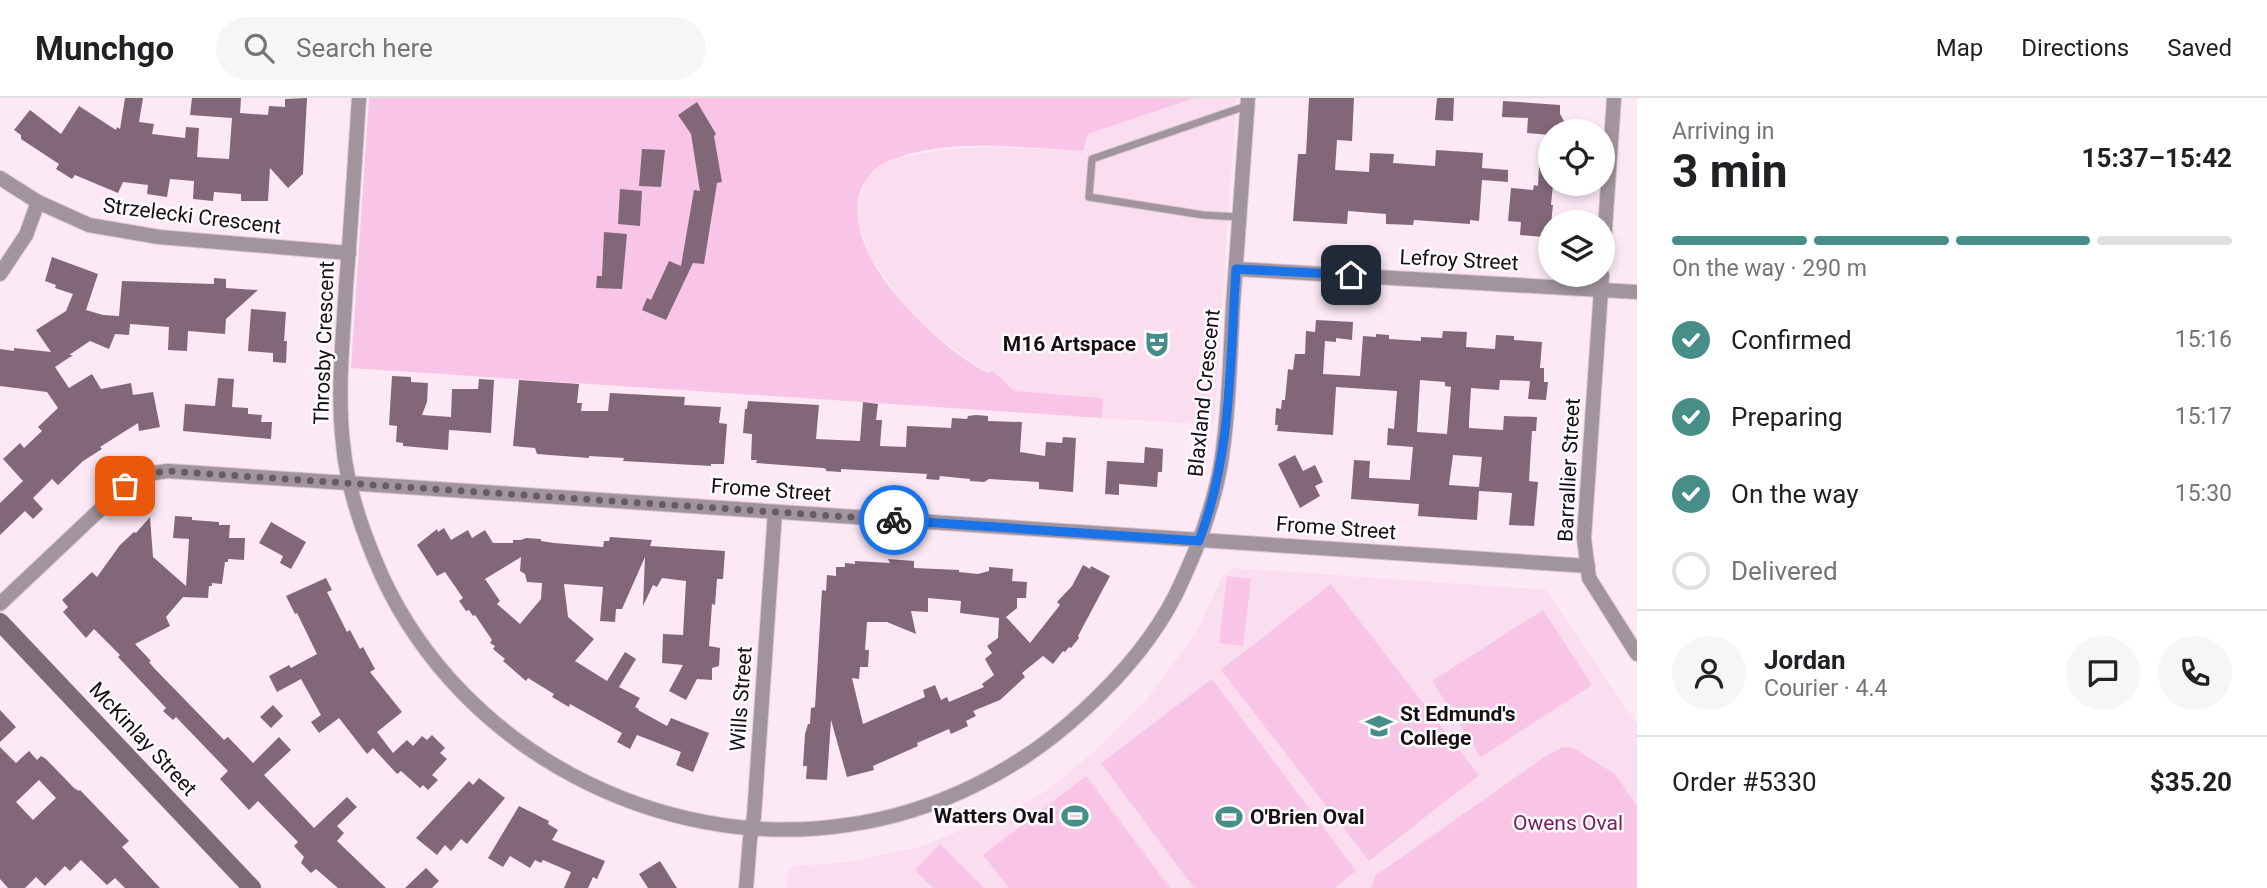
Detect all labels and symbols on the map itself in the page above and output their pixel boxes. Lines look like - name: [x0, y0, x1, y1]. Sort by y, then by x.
- street label: Strzelecki Crescent: [102, 193, 283, 239]
- pin: [1321, 245, 1381, 305]
- street label: Lefroy Street: [1399, 245, 1519, 275]
- street label: Throsby Crescent: [309, 261, 339, 425]
- street label: Blaxland Crescent: [1183, 308, 1225, 478]
- theatre icon: M16 Artspace: [1142, 329, 1172, 359]
- place label: M16 Artspace: [1003, 332, 1136, 356]
- street label: Barrallier Street: [1553, 397, 1585, 542]
- pin: [95, 456, 155, 516]
- street label: Frome Street: [710, 474, 832, 506]
- courier: [859, 485, 929, 555]
- street label: Frome Street: [1275, 512, 1397, 544]
- street label: Wills Street: [725, 645, 757, 752]
- street label: McKinlay Street: [84, 677, 202, 801]
- place label: St Edmund's College: [1400, 702, 1516, 750]
- school or university icon: St Edmund's College: [1364, 711, 1394, 741]
- sports icon: Watters Oval: [1060, 801, 1090, 831]
- sports icon: O'Brien Oval: [1214, 802, 1244, 832]
- place label: Watters Oval: [934, 804, 1054, 828]
- place label: O'Brien Oval: [1250, 805, 1365, 829]
- park label: Owens Oval: [1513, 811, 1623, 835]

